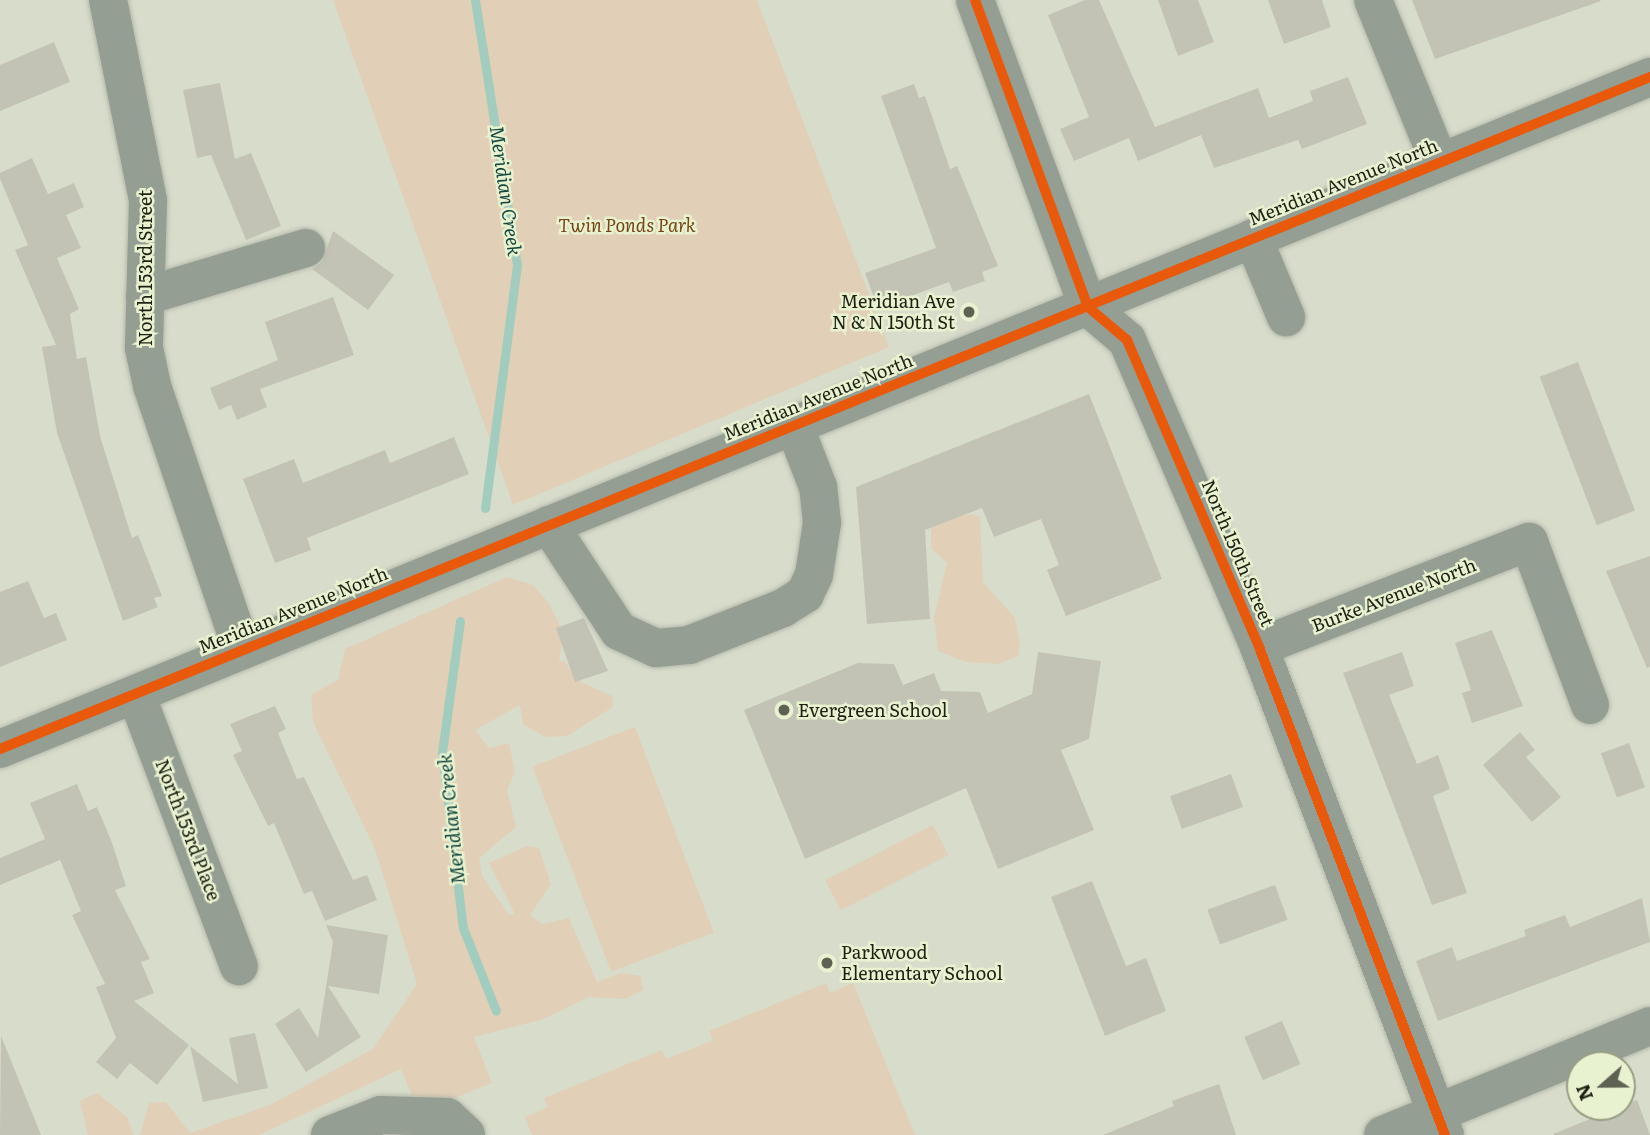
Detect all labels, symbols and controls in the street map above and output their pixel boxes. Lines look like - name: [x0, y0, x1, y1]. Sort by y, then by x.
- water label: Meridian Creek: [486, 125, 526, 257]
- street label: Meridian Avenue North: [1245, 134, 1441, 230]
- street label: North 153rd Street: [134, 190, 156, 346]
- park label: Twin Ponds Park: [558, 214, 696, 236]
- place label: Meridian Ave N & N 150th St: [832, 291, 955, 334]
- marker: Meridian Ave N & N 150th St: [961, 304, 977, 320]
- street label: Meridian Avenue North: [720, 349, 916, 445]
- street label: North 150th Street: [1197, 477, 1279, 629]
- street label: Burke Avenue North: [1309, 554, 1479, 636]
- street label: Meridian Avenue North: [195, 562, 391, 658]
- place label: Evergreen School: [798, 699, 948, 721]
- marker: Evergreen School: [776, 702, 792, 718]
- water label: Meridian Creek: [433, 753, 469, 885]
- street label: North 153rd Place: [151, 756, 225, 904]
- place label: Parkwood Elementary School: [841, 942, 1003, 984]
- marker: Parkwood Elementary School: [819, 955, 835, 971]
- north arrow: [1566, 1051, 1636, 1121]
- text: N: [1567, 1080, 1599, 1105]

